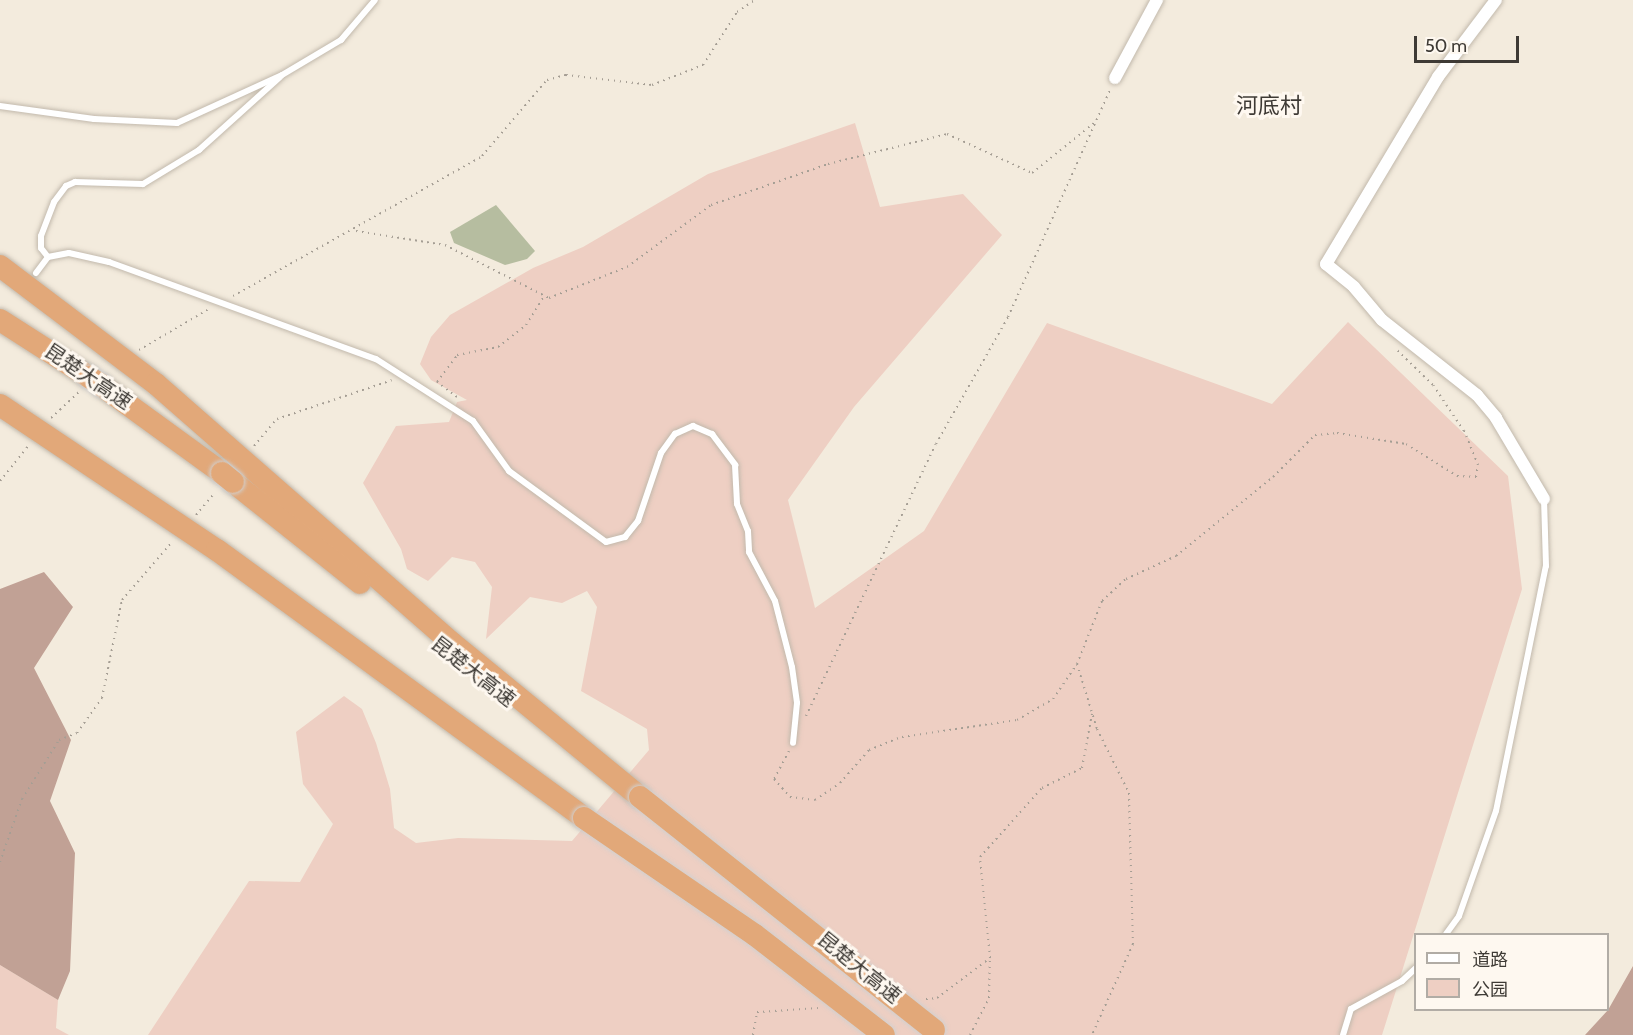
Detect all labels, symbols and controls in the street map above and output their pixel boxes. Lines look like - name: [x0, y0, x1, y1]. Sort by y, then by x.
- scale bar: [1417, 24, 1522, 62]
- text: 50 m: [1425, 35, 1467, 57]
- district label: 河底村: [1236, 93, 1302, 119]
- street label: 昆楚大高速: [40, 339, 136, 415]
- street label: 昆楚大高速: [426, 632, 520, 712]
- street label: 昆楚大高速: [813, 927, 905, 1009]
- legend: [1414, 933, 1609, 1011]
- text: 道路: [1472, 949, 1508, 971]
- text: 公园: [1472, 979, 1508, 1001]

